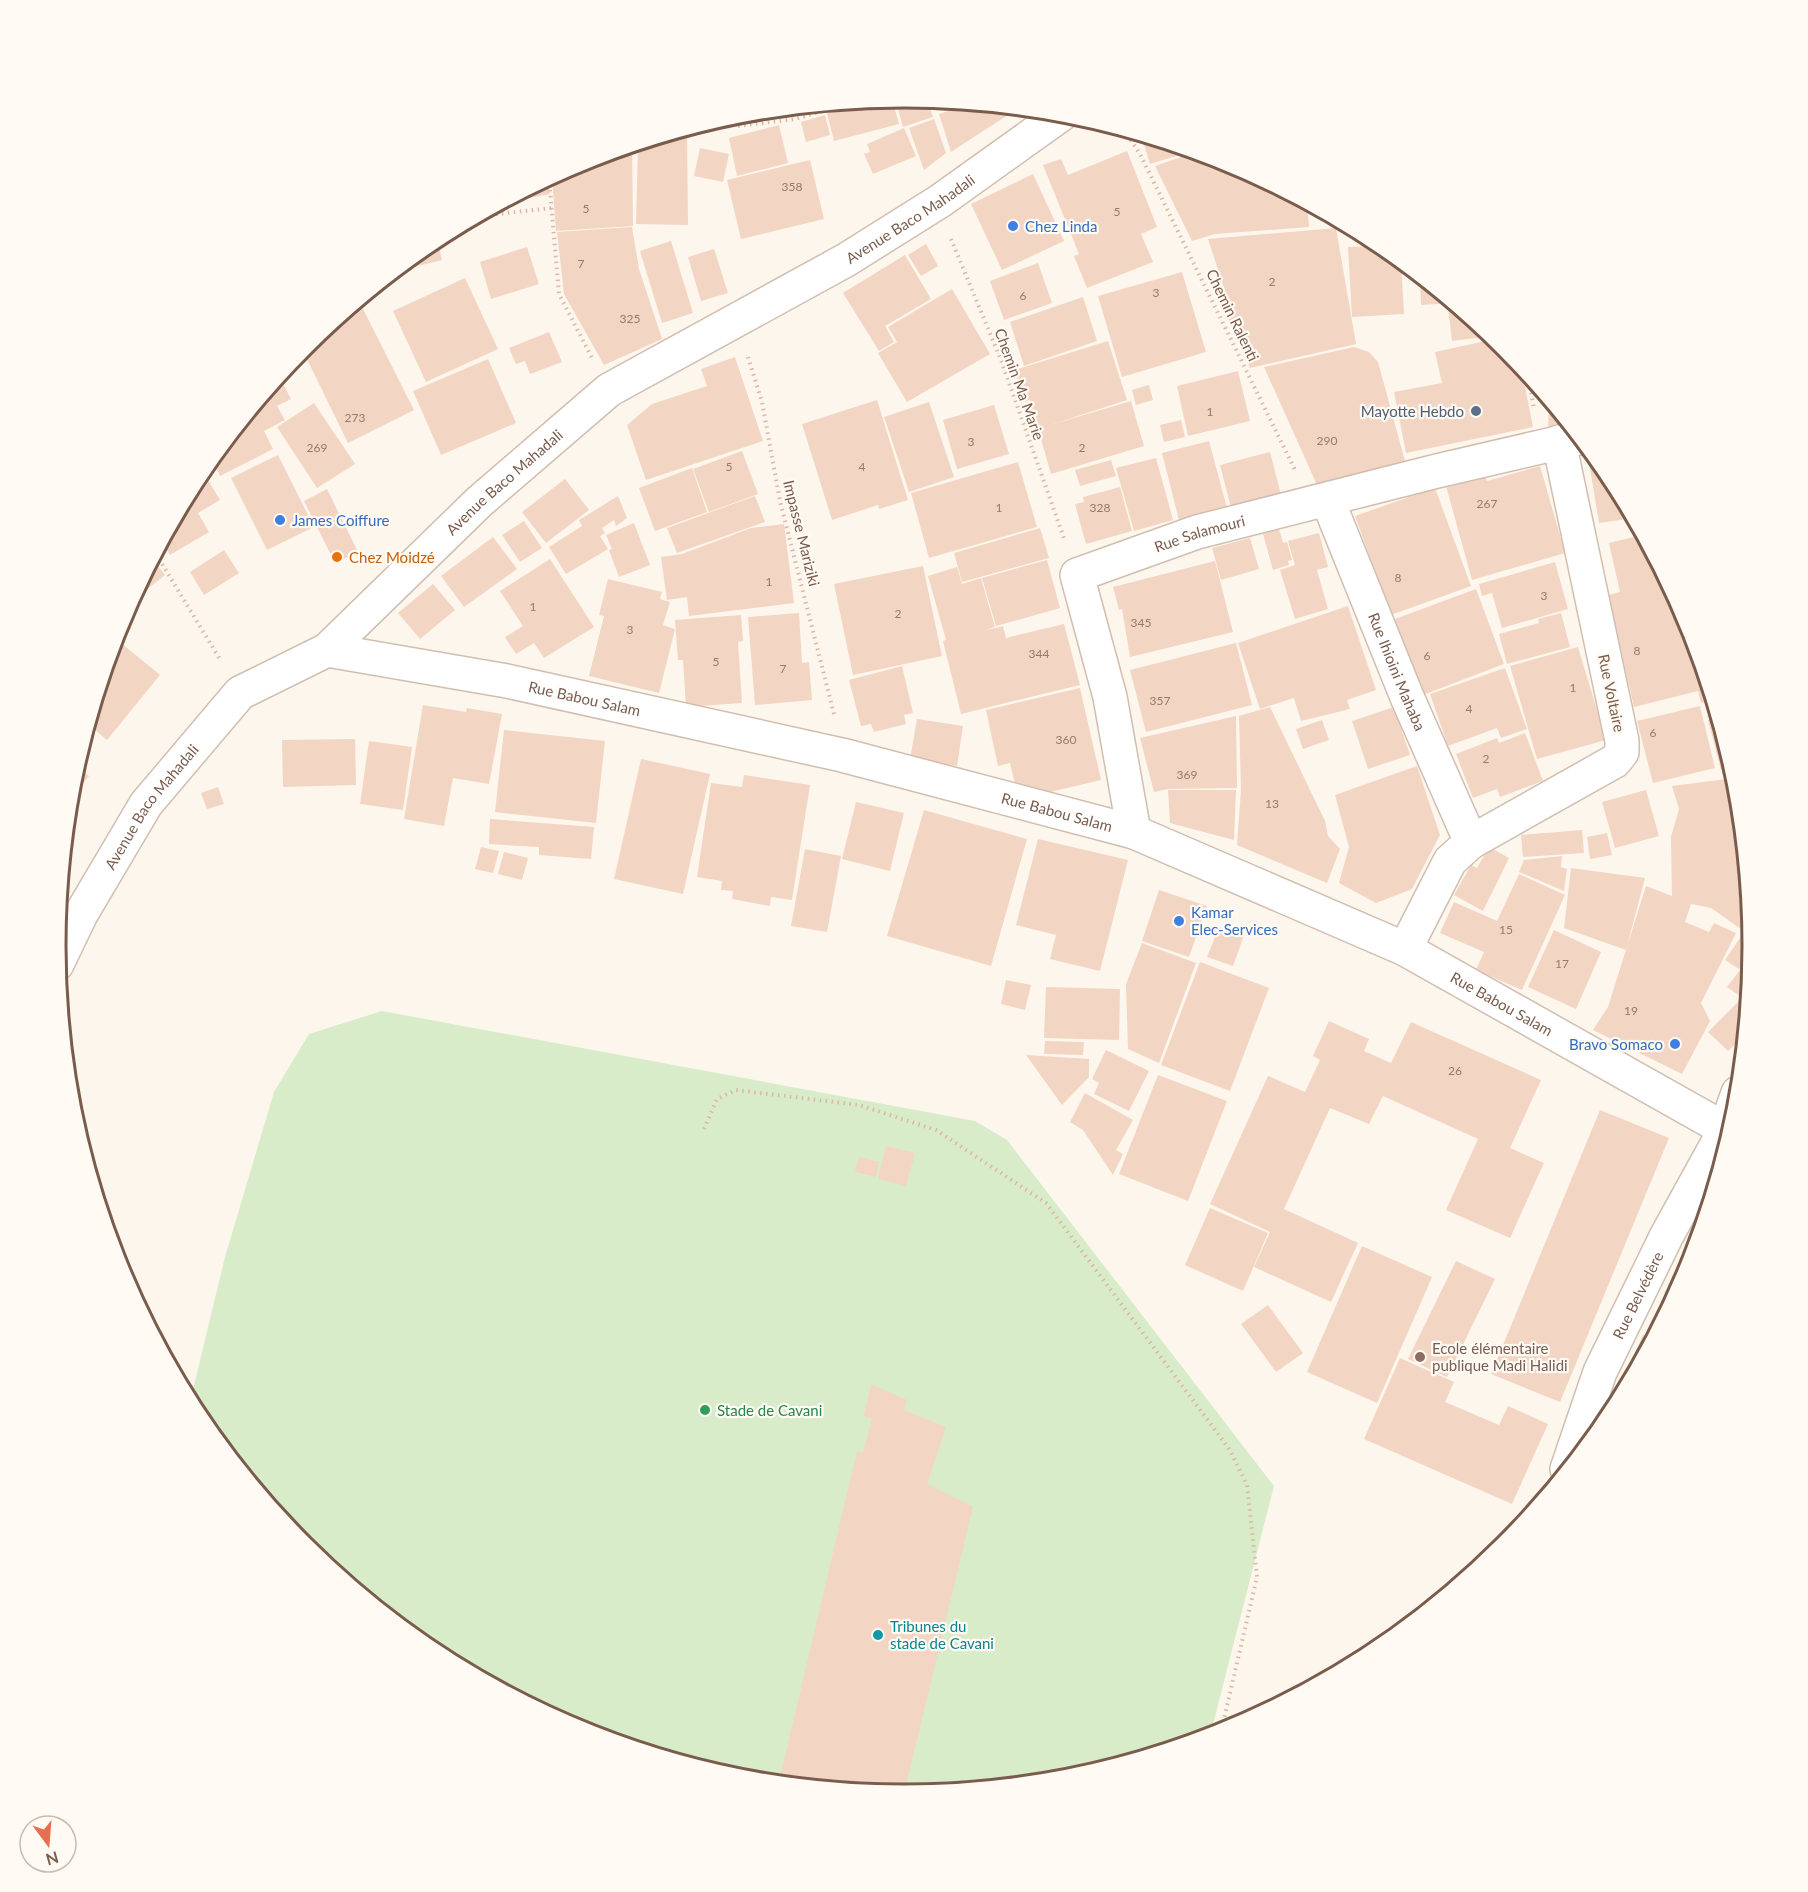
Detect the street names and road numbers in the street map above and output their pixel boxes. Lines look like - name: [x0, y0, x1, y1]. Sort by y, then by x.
- street label: Avenue Baco Mahadali: [842, 170, 978, 267]
- street label: Chemin Ralenti: [1203, 266, 1263, 364]
- street label: Chemin Ma Marie: [991, 326, 1049, 442]
- street label: Avenue Baco Mahadali: [442, 425, 566, 538]
- street label: Impasse Mariziki: [780, 478, 824, 588]
- street label: Rue Salamouri: [1152, 511, 1247, 556]
- street label: Rue Ihioini Mahaba: [1365, 610, 1430, 733]
- street label: Rue Voltaire: [1595, 652, 1629, 734]
- street label: Rue Babou Salam: [527, 677, 642, 719]
- street label: Avenue Baco Mahadali: [100, 740, 202, 872]
- street label: Rue Babou Salam: [999, 788, 1114, 835]
- street label: Rue Babou Salam: [1448, 968, 1556, 1039]
- street label: Rue Belvédère: [1609, 1248, 1667, 1342]

